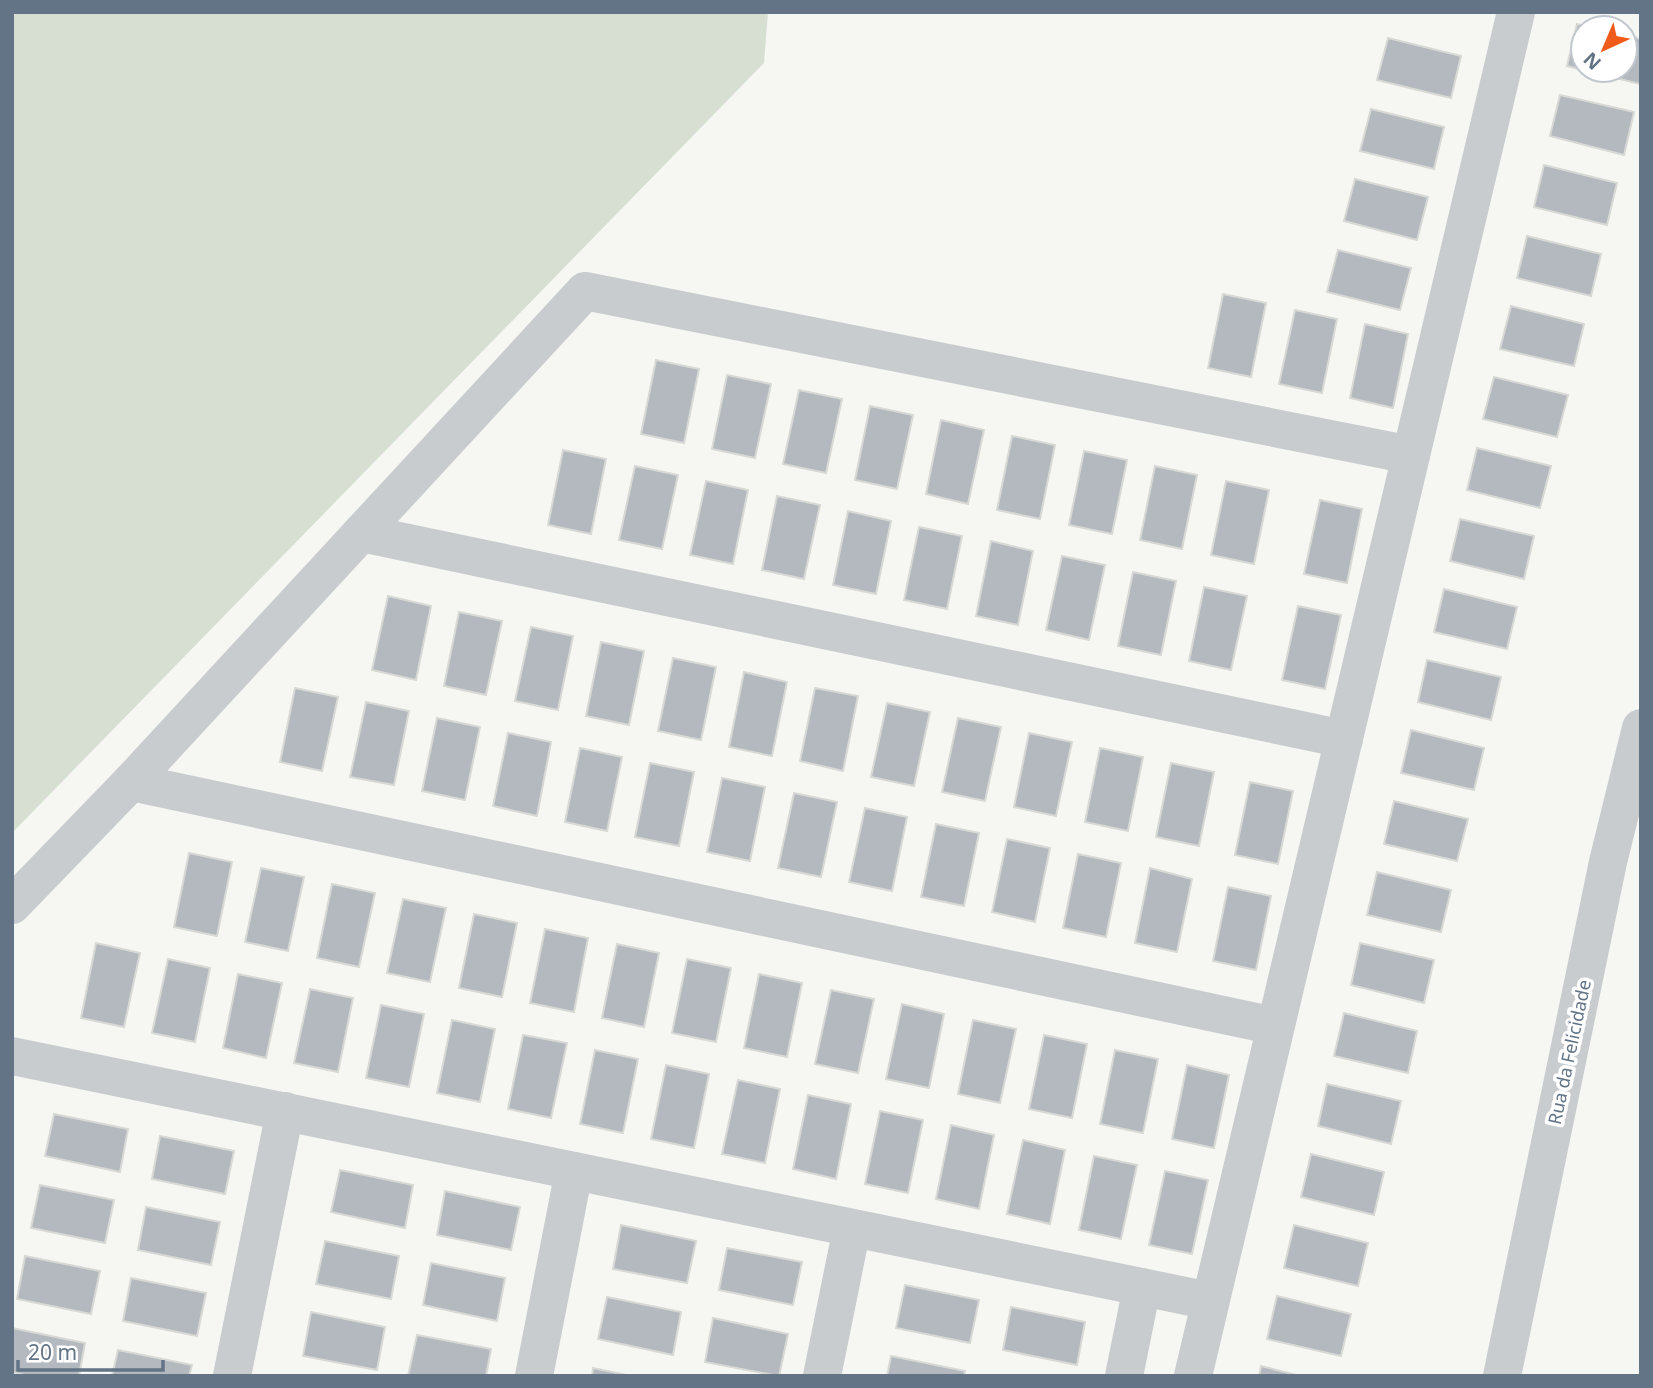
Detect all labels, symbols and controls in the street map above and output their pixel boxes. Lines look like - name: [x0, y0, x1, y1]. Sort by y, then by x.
- north arrow: [1569, 14, 1639, 84]
- text: N: [1578, 47, 1607, 76]
- street label: Rua da Felicidade: [1542, 977, 1596, 1127]
- scale bar: [18, 1328, 163, 1372]
- text: 20 m: [28, 1338, 77, 1366]

